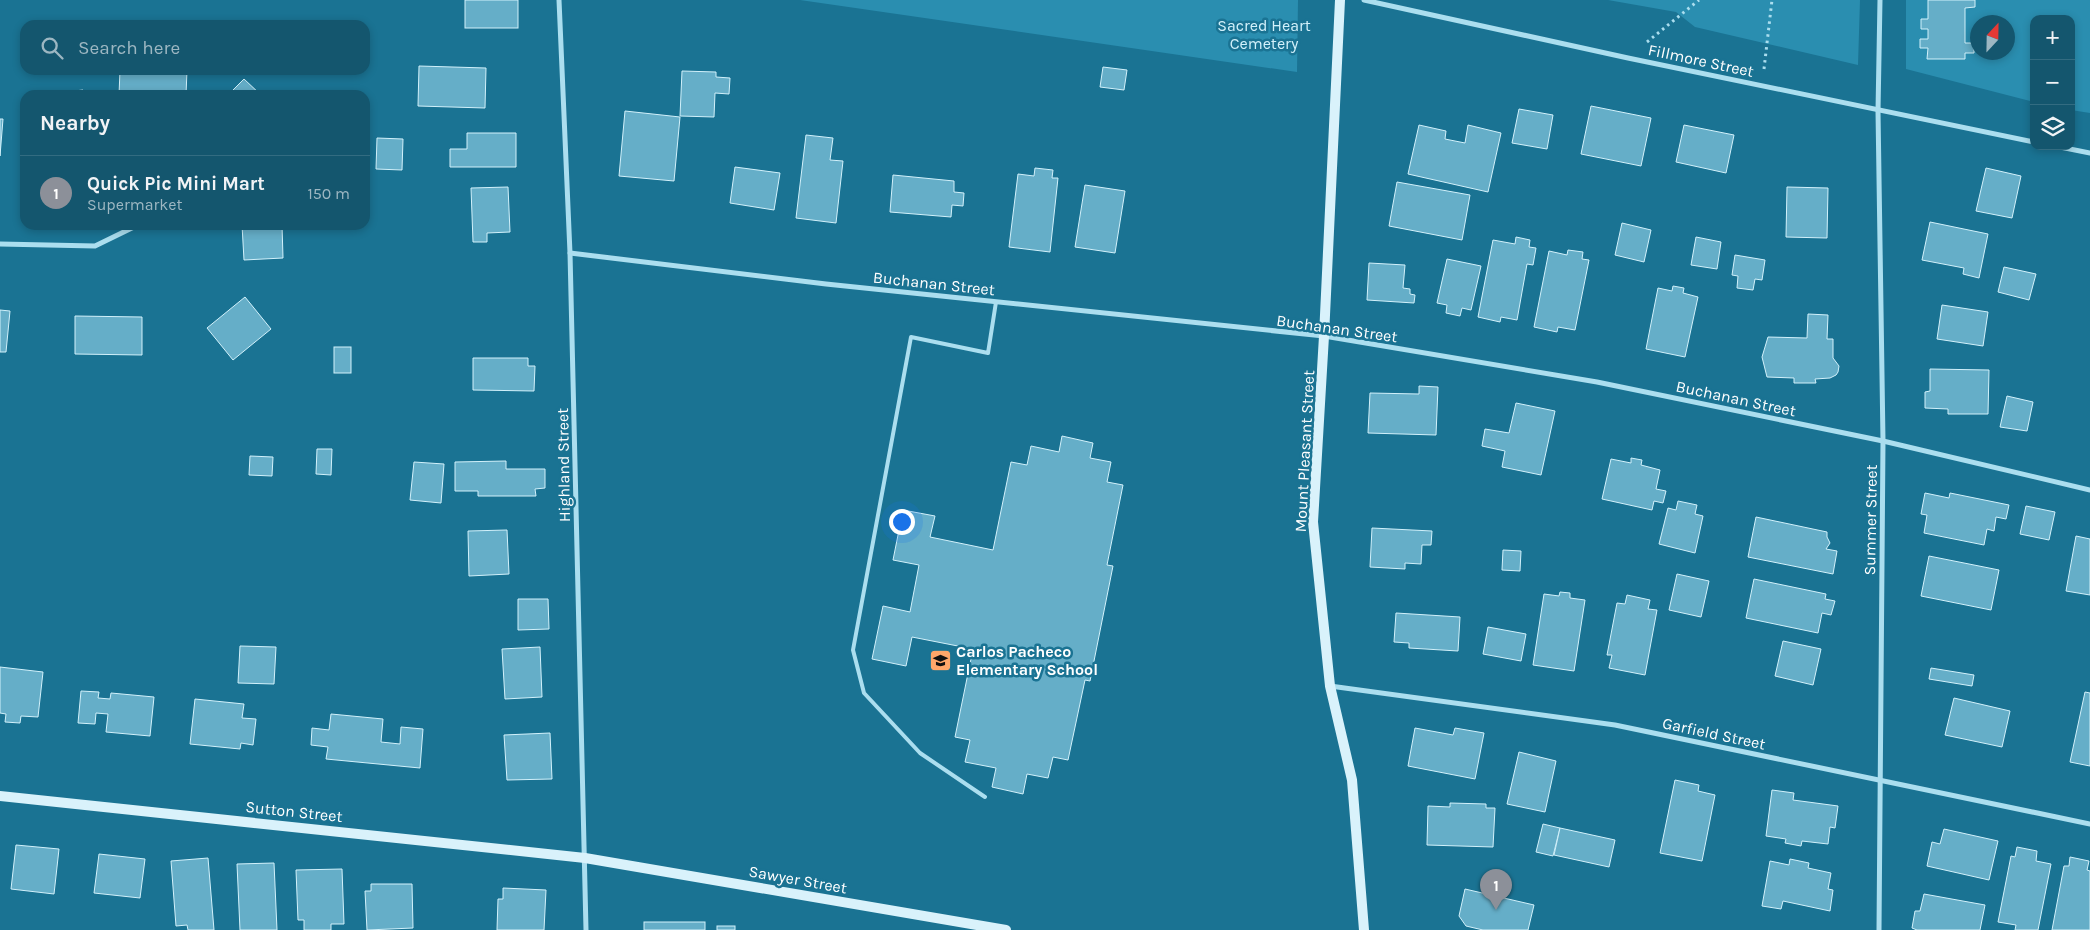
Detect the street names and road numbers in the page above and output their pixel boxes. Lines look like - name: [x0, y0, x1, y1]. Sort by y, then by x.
- street label: Fillmore Street: [1646, 40, 1755, 81]
- street label: Buchanan Street: [872, 268, 996, 299]
- street label: Buchanan Street: [1275, 311, 1399, 346]
- street label: Mount Pleasant Street: [1291, 369, 1318, 533]
- street label: Buchanan Street: [1674, 376, 1798, 420]
- street label: Highland Street: [553, 408, 574, 522]
- street label: Summer Street: [1860, 464, 1881, 576]
- street label: Garfield Street: [1661, 713, 1767, 754]
- street label: Sutton Street: [244, 797, 343, 826]
- street label: Sawyer Street: [747, 862, 848, 897]

